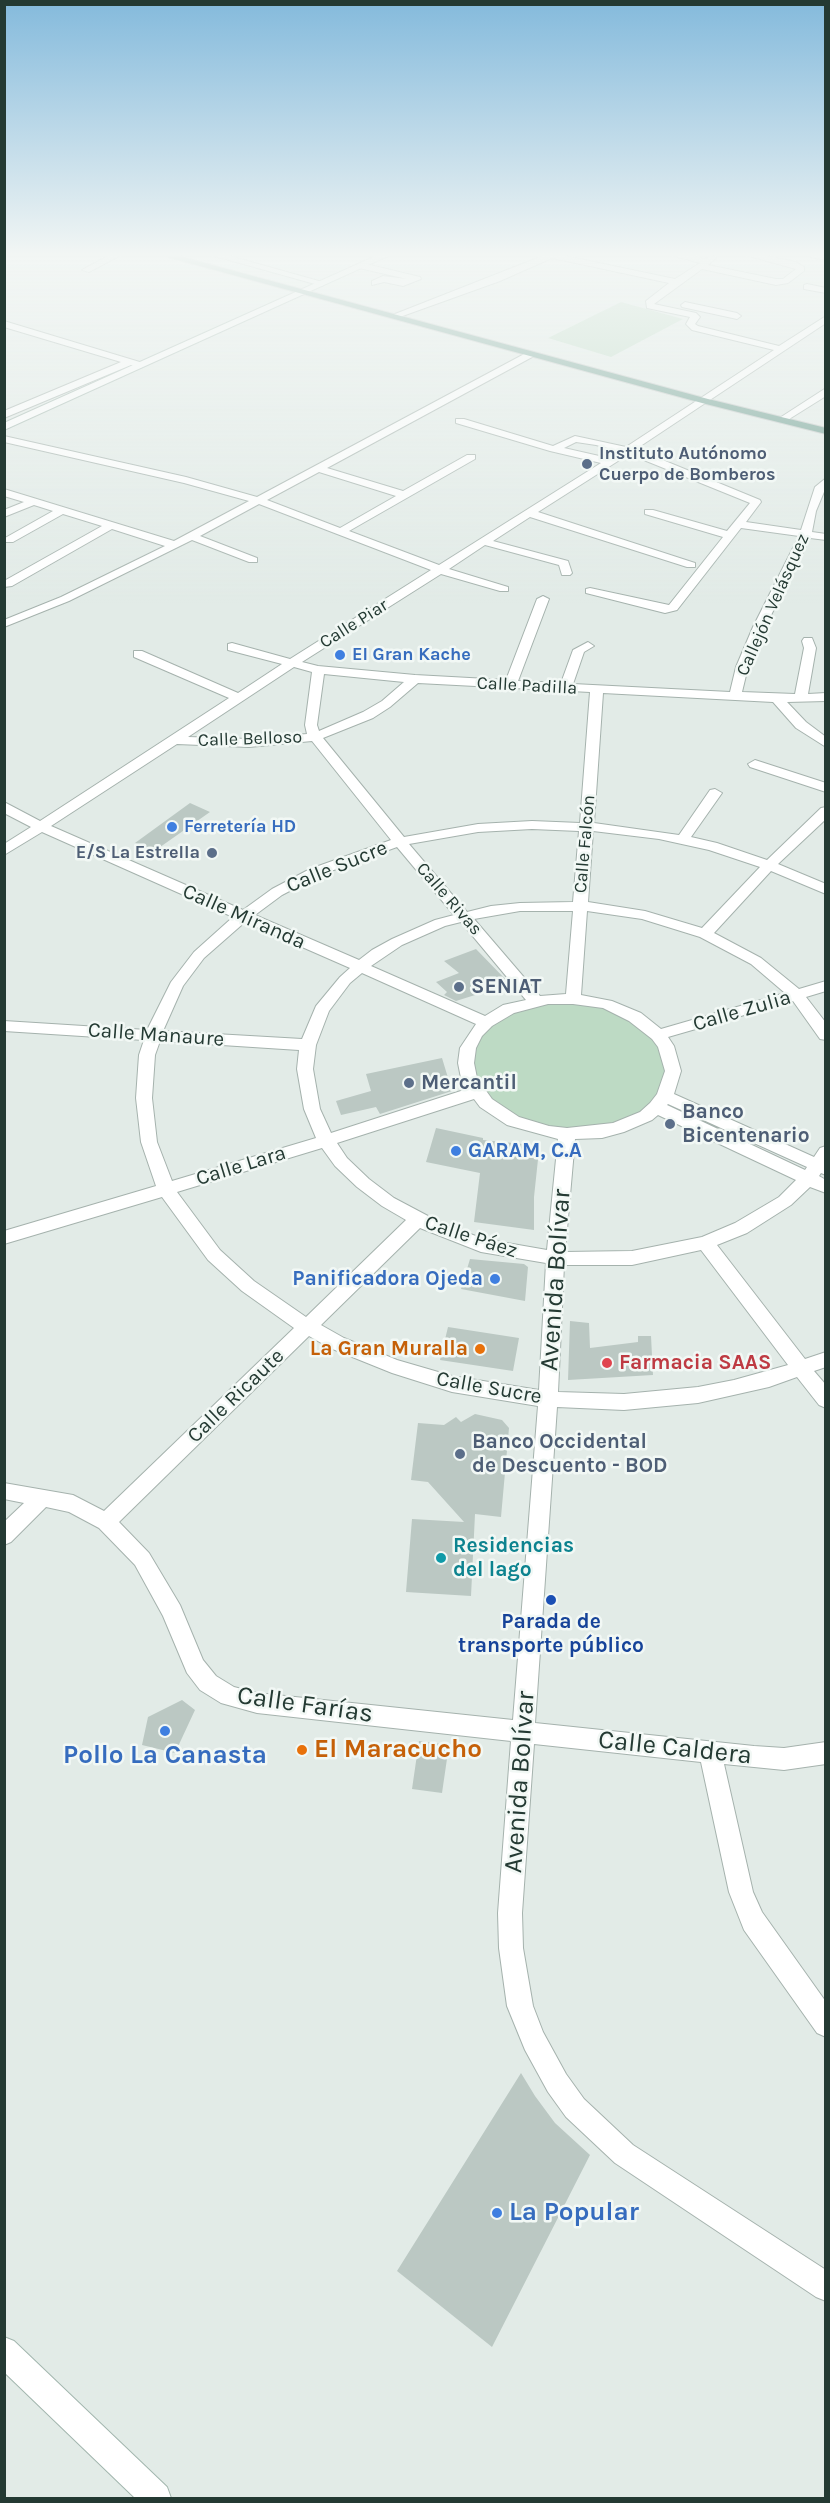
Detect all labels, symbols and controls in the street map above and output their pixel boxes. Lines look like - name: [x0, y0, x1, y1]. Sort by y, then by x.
- place label: Instituto Autónomo Cuerpo de Bomberos: [599, 443, 775, 486]
- marker: Instituto Autónomo Cuerpo de Bomberos: [580, 457, 594, 471]
- street label: Callejón Velásquez: [732, 531, 814, 679]
- street label: Calle Piar: [316, 595, 392, 653]
- place label: El Gran Kache: [352, 644, 471, 666]
- marker: El Gran Kache: [333, 648, 347, 662]
- street label: Calle Padilla: [476, 673, 578, 699]
- street label: Calle Belloso: [198, 726, 302, 752]
- street label: Calle Falcón: [570, 794, 600, 894]
- place label: Ferretería HD: [184, 816, 296, 838]
- marker: Ferretería HD: [165, 820, 179, 834]
- street label: Calle Sucre: [283, 835, 391, 899]
- place label: E/S La Estrella: [76, 842, 200, 864]
- marker: E/S La Estrella: [205, 846, 219, 860]
- street label: Calle Rivas: [412, 858, 486, 940]
- street label: Calle Miranda: [179, 879, 309, 955]
- place label: SENIAT: [471, 974, 542, 1000]
- marker: SENIAT: [452, 980, 466, 994]
- street label: Calle Zulia: [690, 985, 794, 1037]
- street label: Calle Manaure: [87, 1018, 225, 1052]
- place label: Mercantil: [421, 1070, 517, 1096]
- marker: Mercantil: [402, 1076, 416, 1090]
- place label: Banco Bicentenario: [682, 1099, 810, 1149]
- marker: Banco Bicentenario: [663, 1117, 677, 1131]
- place label: GARAM, C.A: [468, 1138, 582, 1164]
- street label: Calle Lara: [193, 1140, 289, 1192]
- marker: GARAM, C.A: [449, 1144, 463, 1158]
- street label: Avenida Bolívar: [534, 1188, 578, 1372]
- street label: Calle Páez: [422, 1210, 520, 1264]
- place label: Panificadora Ojeda: [292, 1266, 483, 1292]
- marker: Panificadora Ojeda: [488, 1272, 502, 1286]
- place label: La Gran Muralla: [310, 1336, 468, 1362]
- marker: La Gran Muralla: [473, 1342, 487, 1356]
- street label: Calle Ricaute: [182, 1344, 290, 1448]
- place label: Farmacia SAAS: [619, 1350, 771, 1376]
- marker: Farmacia SAAS: [600, 1356, 614, 1370]
- street label: Calle Sucre: [434, 1366, 544, 1410]
- place label: Banco Occidental de Descuento - BOD: [472, 1429, 667, 1479]
- marker: Banco Occidental de Descuento - BOD: [453, 1447, 467, 1461]
- place label: Residencias del lago: [453, 1533, 574, 1583]
- marker: Residencias del lago: [434, 1551, 448, 1565]
- marker: Parada de transporte público: [544, 1593, 558, 1607]
- place label: Parada de transporte público: [458, 1609, 644, 1659]
- street label: Calle Farías: [235, 1680, 375, 1730]
- street label: Avenida Bolívar: [498, 1690, 542, 1874]
- marker: Pollo La Canasta: [158, 1724, 172, 1738]
- street label: Calle Caldera: [597, 1724, 753, 1772]
- place label: El Maracucho: [314, 1734, 482, 1766]
- place label: Pollo La Canasta: [63, 1740, 267, 1772]
- marker: El Maracucho: [295, 1743, 309, 1757]
- place label: La Popular: [509, 2197, 639, 2229]
- marker: La Popular: [490, 2206, 504, 2220]

